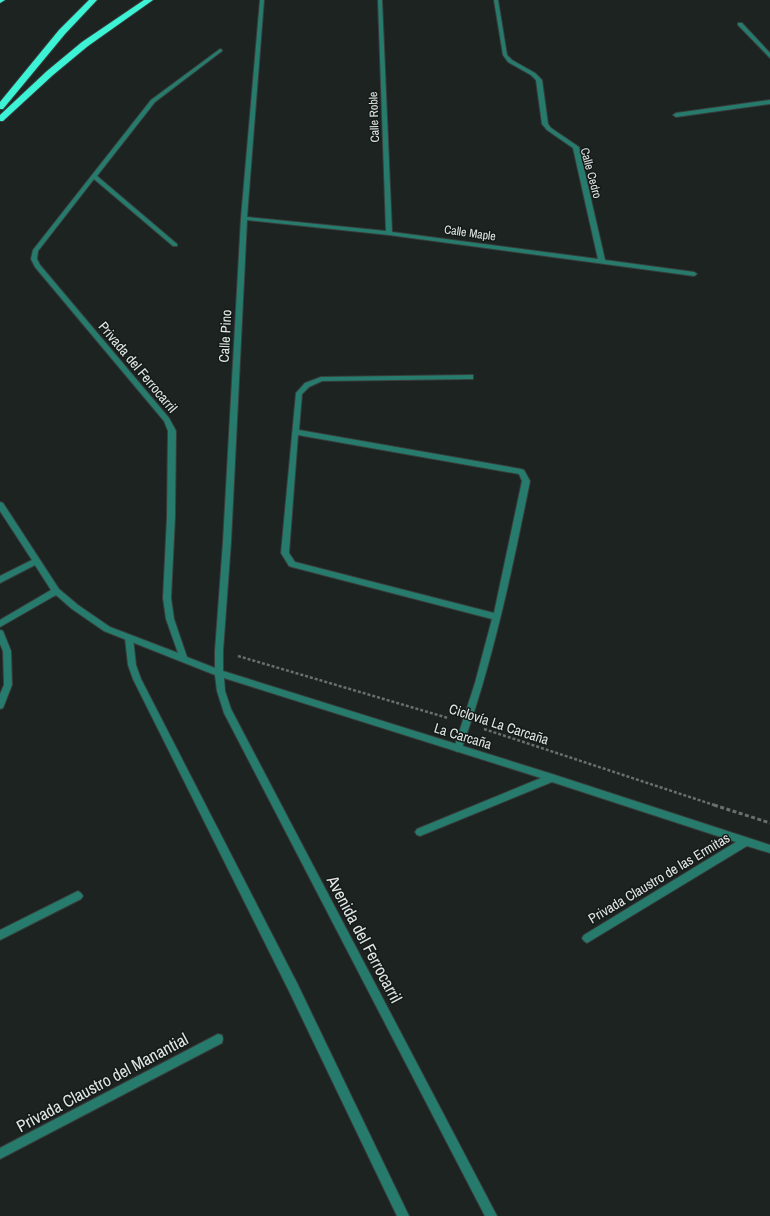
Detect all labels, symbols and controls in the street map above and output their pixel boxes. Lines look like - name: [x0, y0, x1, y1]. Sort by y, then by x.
- street label: Calle Roble: [365, 91, 383, 143]
- street label: Calle Cedro: [577, 146, 605, 200]
- street label: Calle Maple: [443, 221, 497, 245]
- street label: Calle Pino: [215, 309, 235, 363]
- street label: Privada del Ferrocarril: [95, 318, 181, 416]
- street label: Ciclovía La Carcaña: [447, 700, 551, 748]
- street label: La Carcaña: [432, 719, 494, 753]
- street label: Privada Claustro de las Ermitas: [585, 828, 733, 927]
- street label: Avenida del Ferrocarril: [321, 871, 408, 1007]
- street label: Privada Claustro del Manantial: [12, 1027, 192, 1137]

